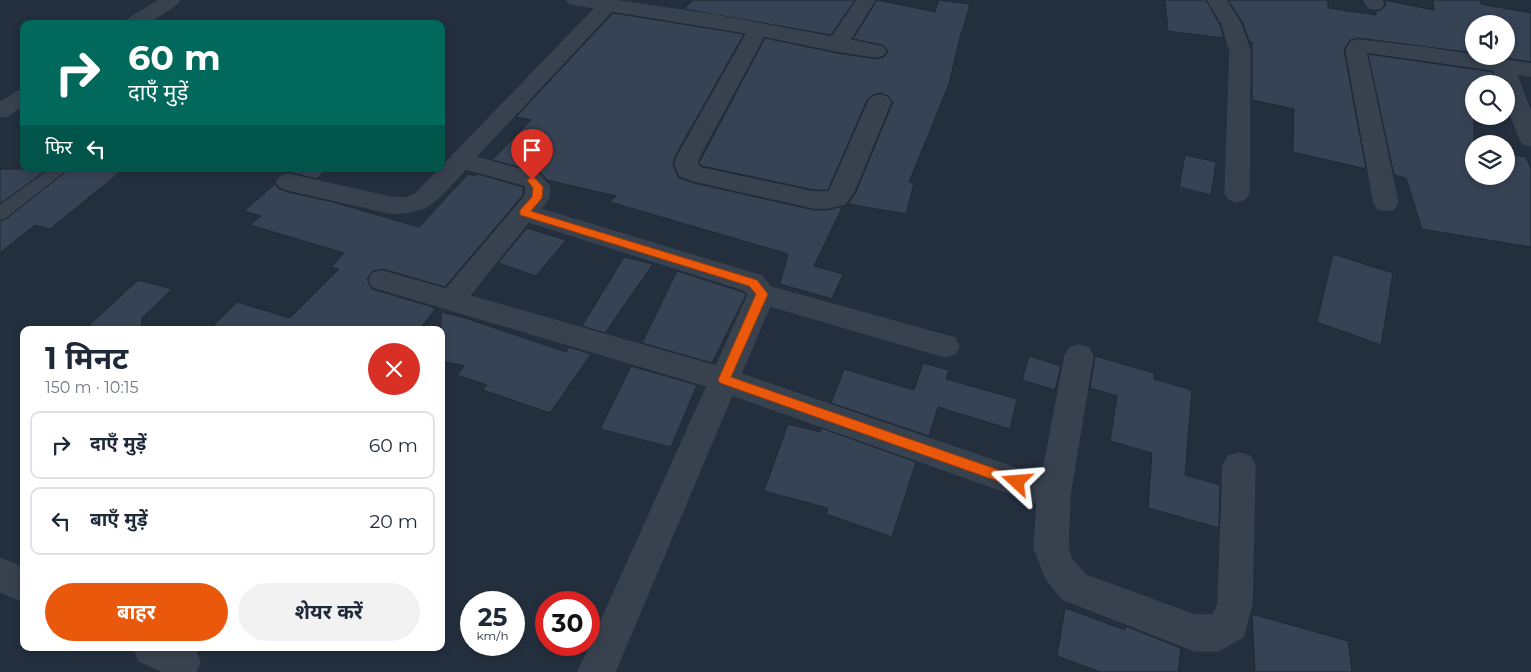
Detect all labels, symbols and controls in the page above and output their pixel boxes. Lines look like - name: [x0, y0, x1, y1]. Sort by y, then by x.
- map controls: [1465, 15, 1515, 185]
- button: sound: [1465, 15, 1515, 65]
- text: 60 m: [128, 36, 221, 79]
- icon: right: [45, 40, 110, 105]
- button: search: [1465, 75, 1515, 125]
- text: दाएँ मुड़ें: [128, 79, 188, 106]
- pin: [511, 129, 553, 180]
- icon: left: [82, 135, 110, 163]
- button: layers: [1465, 135, 1515, 185]
- text: फिर: [45, 136, 72, 159]
- icon: arrive: [518, 136, 546, 164]
- text: 1 मिनट: [45, 340, 128, 377]
- button: close: [368, 343, 420, 395]
- text: 150 m · 10:15: [45, 378, 139, 397]
- icon: right: [47, 431, 75, 459]
- text: दाएँ मुड़ें: [90, 432, 146, 455]
- text: 60 m: [369, 434, 418, 457]
- position arrow: [990, 455, 1042, 507]
- icon: left: [47, 507, 75, 535]
- text: बाएँ मुड़ें: [90, 508, 147, 531]
- text: 20 m: [370, 510, 418, 533]
- button: बाहर: [45, 583, 228, 641]
- button: शेयर करें: [238, 583, 420, 641]
- speed limit sign: 30: [535, 591, 600, 656]
- text: 25: [478, 602, 507, 632]
- text: km/h: [476, 628, 509, 643]

